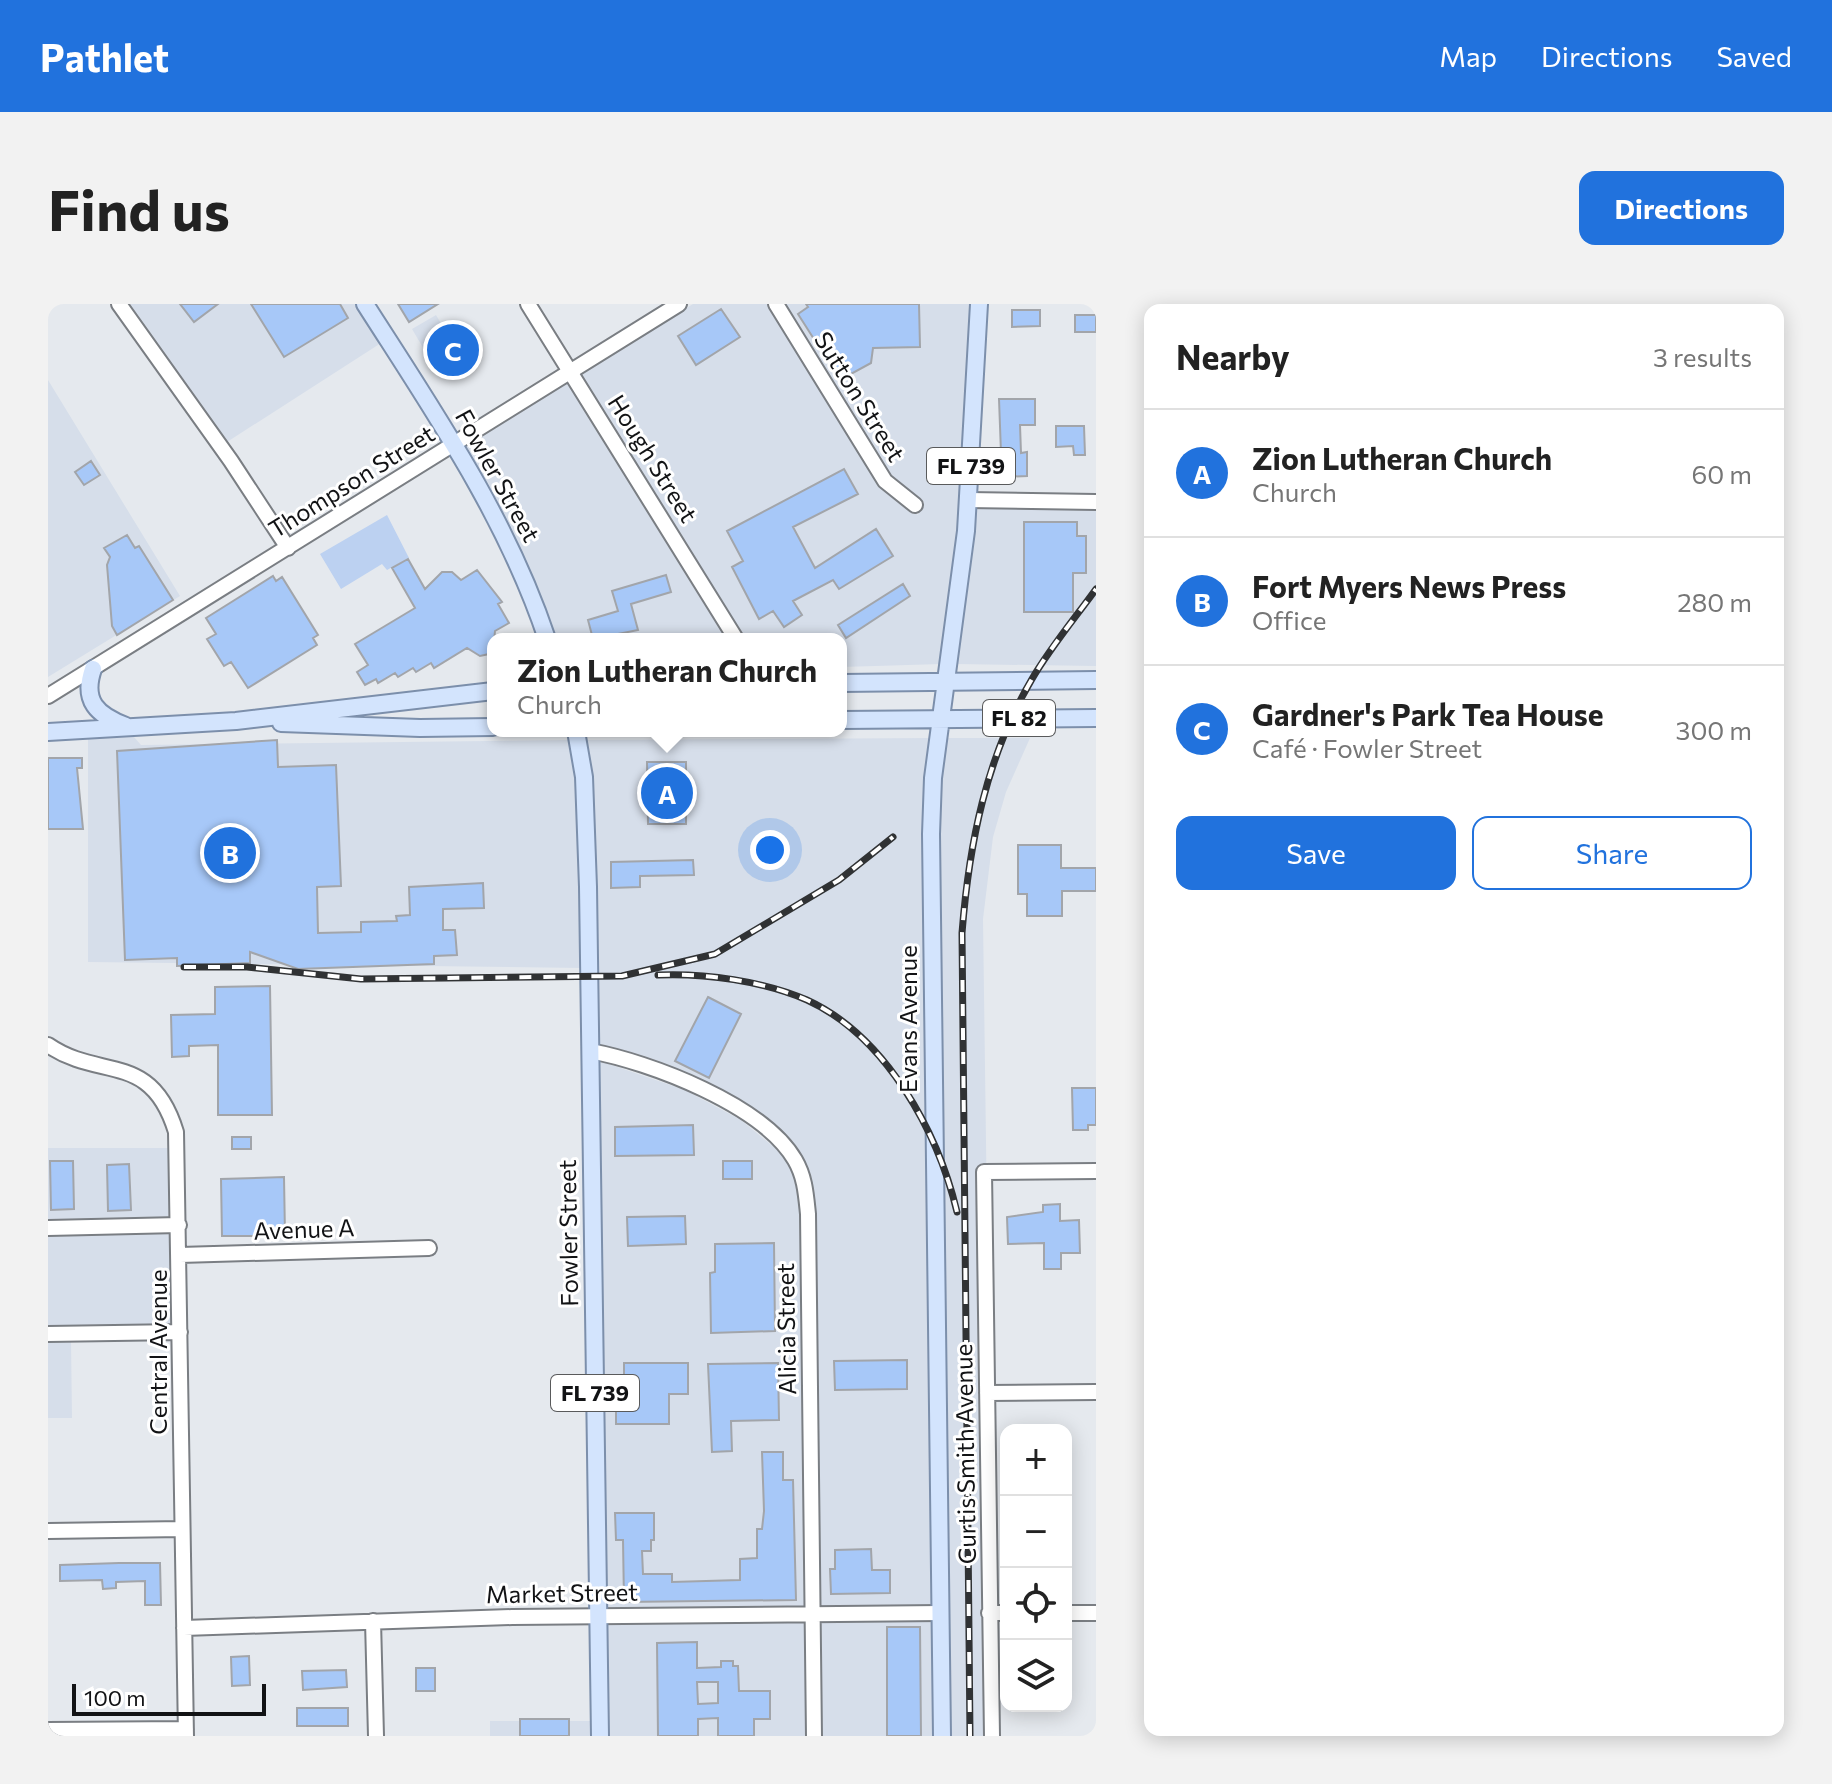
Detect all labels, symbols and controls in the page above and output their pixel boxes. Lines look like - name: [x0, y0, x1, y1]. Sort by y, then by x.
- text: Pathlet: [40, 33, 169, 80]
- text: Map: [1439, 39, 1497, 73]
- text: Directions: [1541, 39, 1672, 73]
- text: Saved: [1716, 39, 1792, 73]
- button: Directions: [1579, 171, 1784, 245]
- text: Find us: [48, 174, 230, 243]
- pin: C: [427, 320, 479, 380]
- street label: Sutton Street: [809, 326, 912, 467]
- text: Nearby: [1176, 335, 1290, 377]
- text: 3 results: [1653, 341, 1752, 372]
- street label: Hough Street: [603, 389, 704, 527]
- street label: Fowler Street: [450, 404, 547, 547]
- street label: Thompson Street: [263, 418, 440, 543]
- text: Zion Lutheran Church: [1252, 439, 1552, 476]
- road number: FL 739: [927, 448, 1015, 484]
- text: A: [1193, 458, 1211, 489]
- text: 60 m: [1692, 458, 1752, 489]
- text: Church: [1252, 476, 1337, 507]
- text: Fort Myers News Press: [1252, 567, 1566, 604]
- text: B: [1193, 586, 1211, 617]
- text: 280 m: [1677, 586, 1752, 617]
- text: Office: [1252, 604, 1326, 635]
- popup: [487, 633, 847, 737]
- text: Zion Lutheran Church: [517, 651, 817, 688]
- text: Church: [517, 688, 602, 719]
- text: Gardner's Park Tea House: [1252, 695, 1604, 732]
- road number: FL 82: [983, 700, 1055, 736]
- text: C: [1193, 714, 1211, 745]
- text: 300 m: [1676, 714, 1752, 745]
- text: Café · Fowler Street: [1252, 732, 1482, 763]
- pin: A: [641, 763, 693, 823]
- button: Save: [1176, 816, 1456, 890]
- button: Share: [1472, 816, 1752, 890]
- pin: B: [204, 823, 256, 883]
- your location: [750, 830, 790, 870]
- street label: Evans Avenue: [893, 945, 922, 1093]
- street label: Fowler Street: [552, 1159, 583, 1307]
- street label: Avenue A: [253, 1212, 355, 1245]
- street label: Alicia Street: [770, 1263, 801, 1395]
- street label: Central Avenue: [143, 1269, 172, 1435]
- street label: Curtis Smith Avenue: [948, 1344, 981, 1564]
- road number: FL 739: [551, 1375, 639, 1411]
- map controls: [1000, 1424, 1072, 1712]
- button: +: [1000, 1424, 1072, 1496]
- button: −: [1000, 1496, 1072, 1568]
- button: locate: [1000, 1568, 1072, 1640]
- street label: Market Street: [486, 1577, 638, 1608]
- button: layers: [1000, 1640, 1072, 1712]
- scale bar: [72, 1680, 266, 1716]
- text: 100 m: [84, 1684, 146, 1711]

